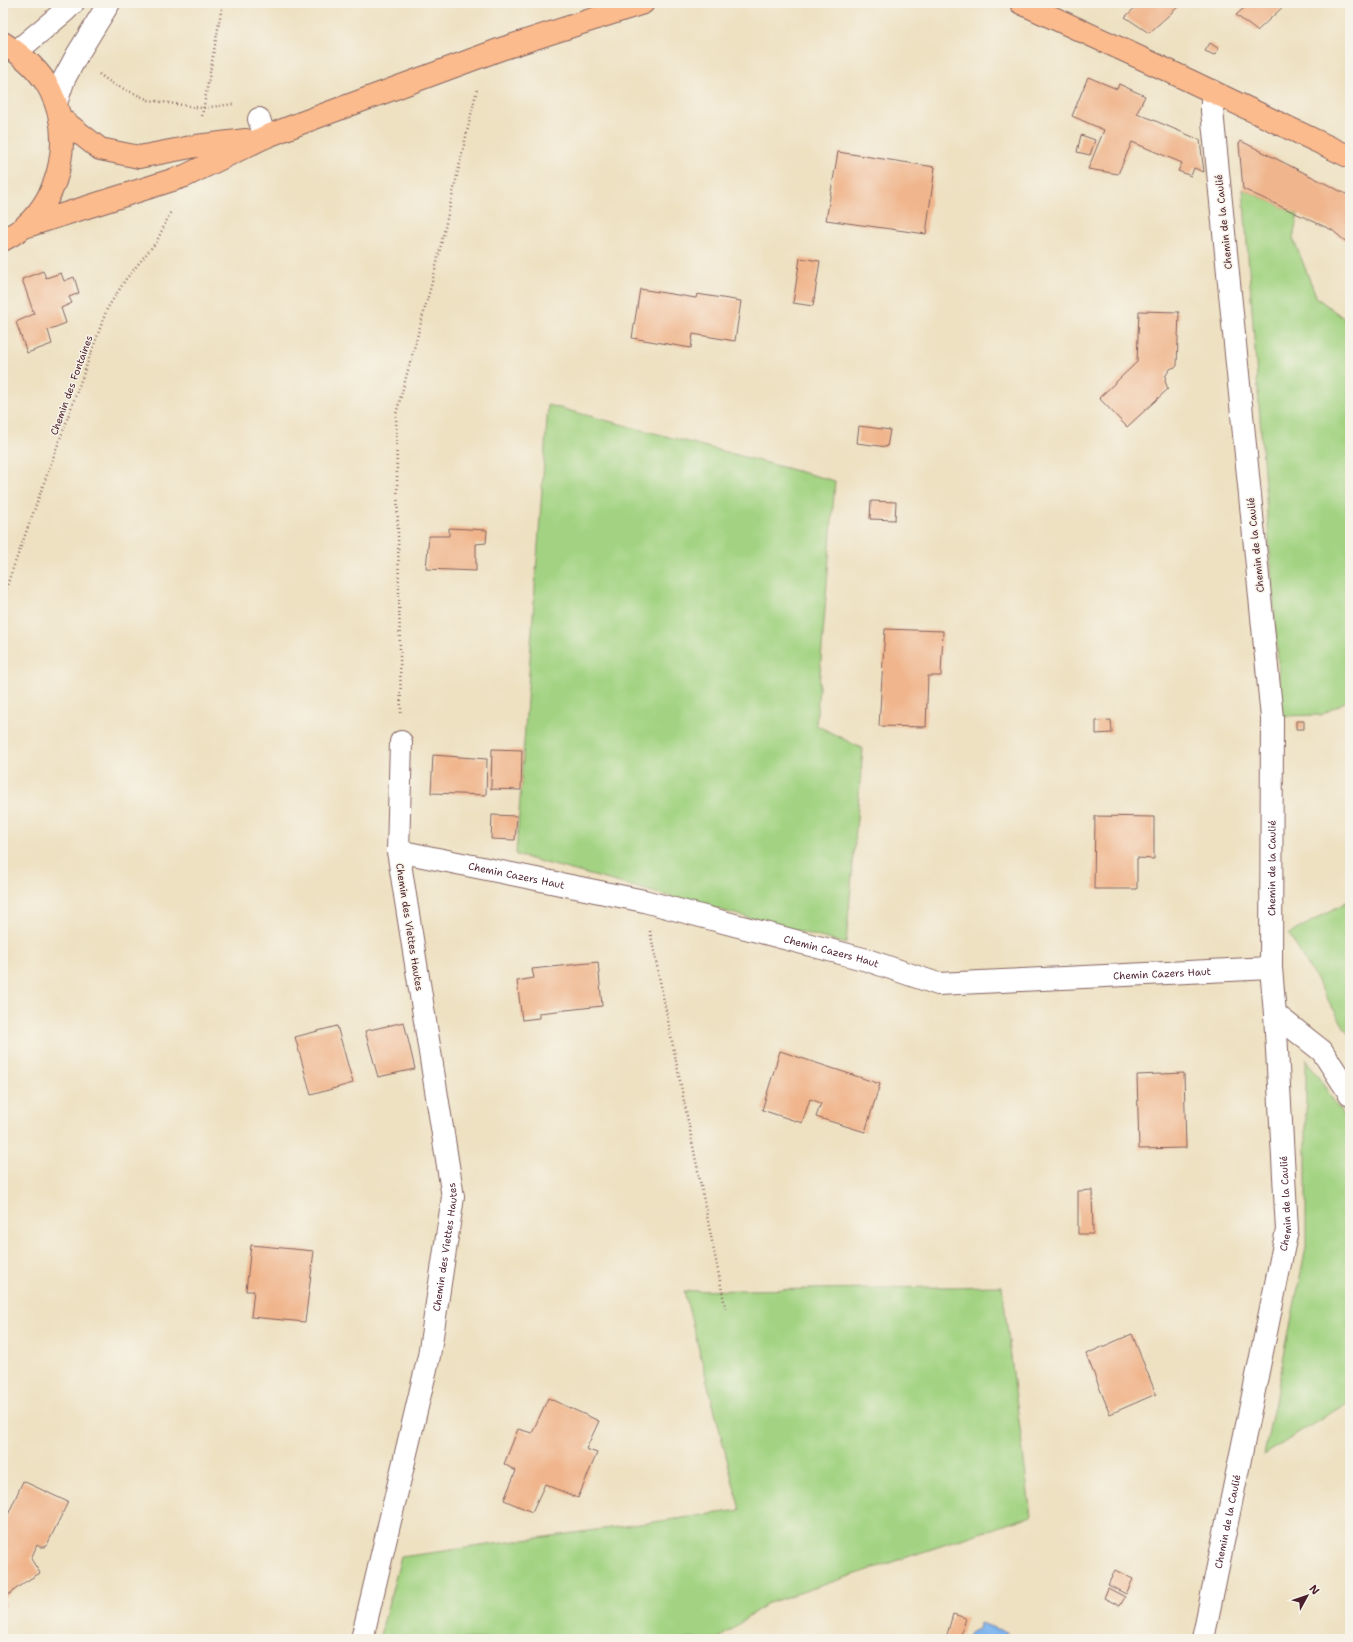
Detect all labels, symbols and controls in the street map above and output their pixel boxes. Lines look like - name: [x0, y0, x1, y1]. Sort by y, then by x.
- street label: Chemin de la Caulié: [1212, 173, 1235, 270]
- street label: Chemin des Fontaines: [47, 333, 96, 437]
- street label: Chemin de la Caulié: [1244, 496, 1267, 593]
- street label: Chemin de la Caulié: [1265, 820, 1279, 916]
- street label: Chemin Cazers Haut: [467, 859, 566, 892]
- street label: Chemin des Viettes Hautes: [393, 862, 426, 992]
- street label: Chemin Cazers Haut: [782, 932, 881, 971]
- street label: Chemin Cazers Haut: [1113, 965, 1211, 983]
- street label: Chemin de la Caulié: [1277, 1155, 1294, 1252]
- street label: Chemin des Viettes Hautes: [430, 1182, 460, 1312]
- street label: Chemin de la Caulié: [1212, 1473, 1244, 1570]
- north arrow: [1287, 1576, 1327, 1616]
- text: N: [1306, 1582, 1323, 1598]

